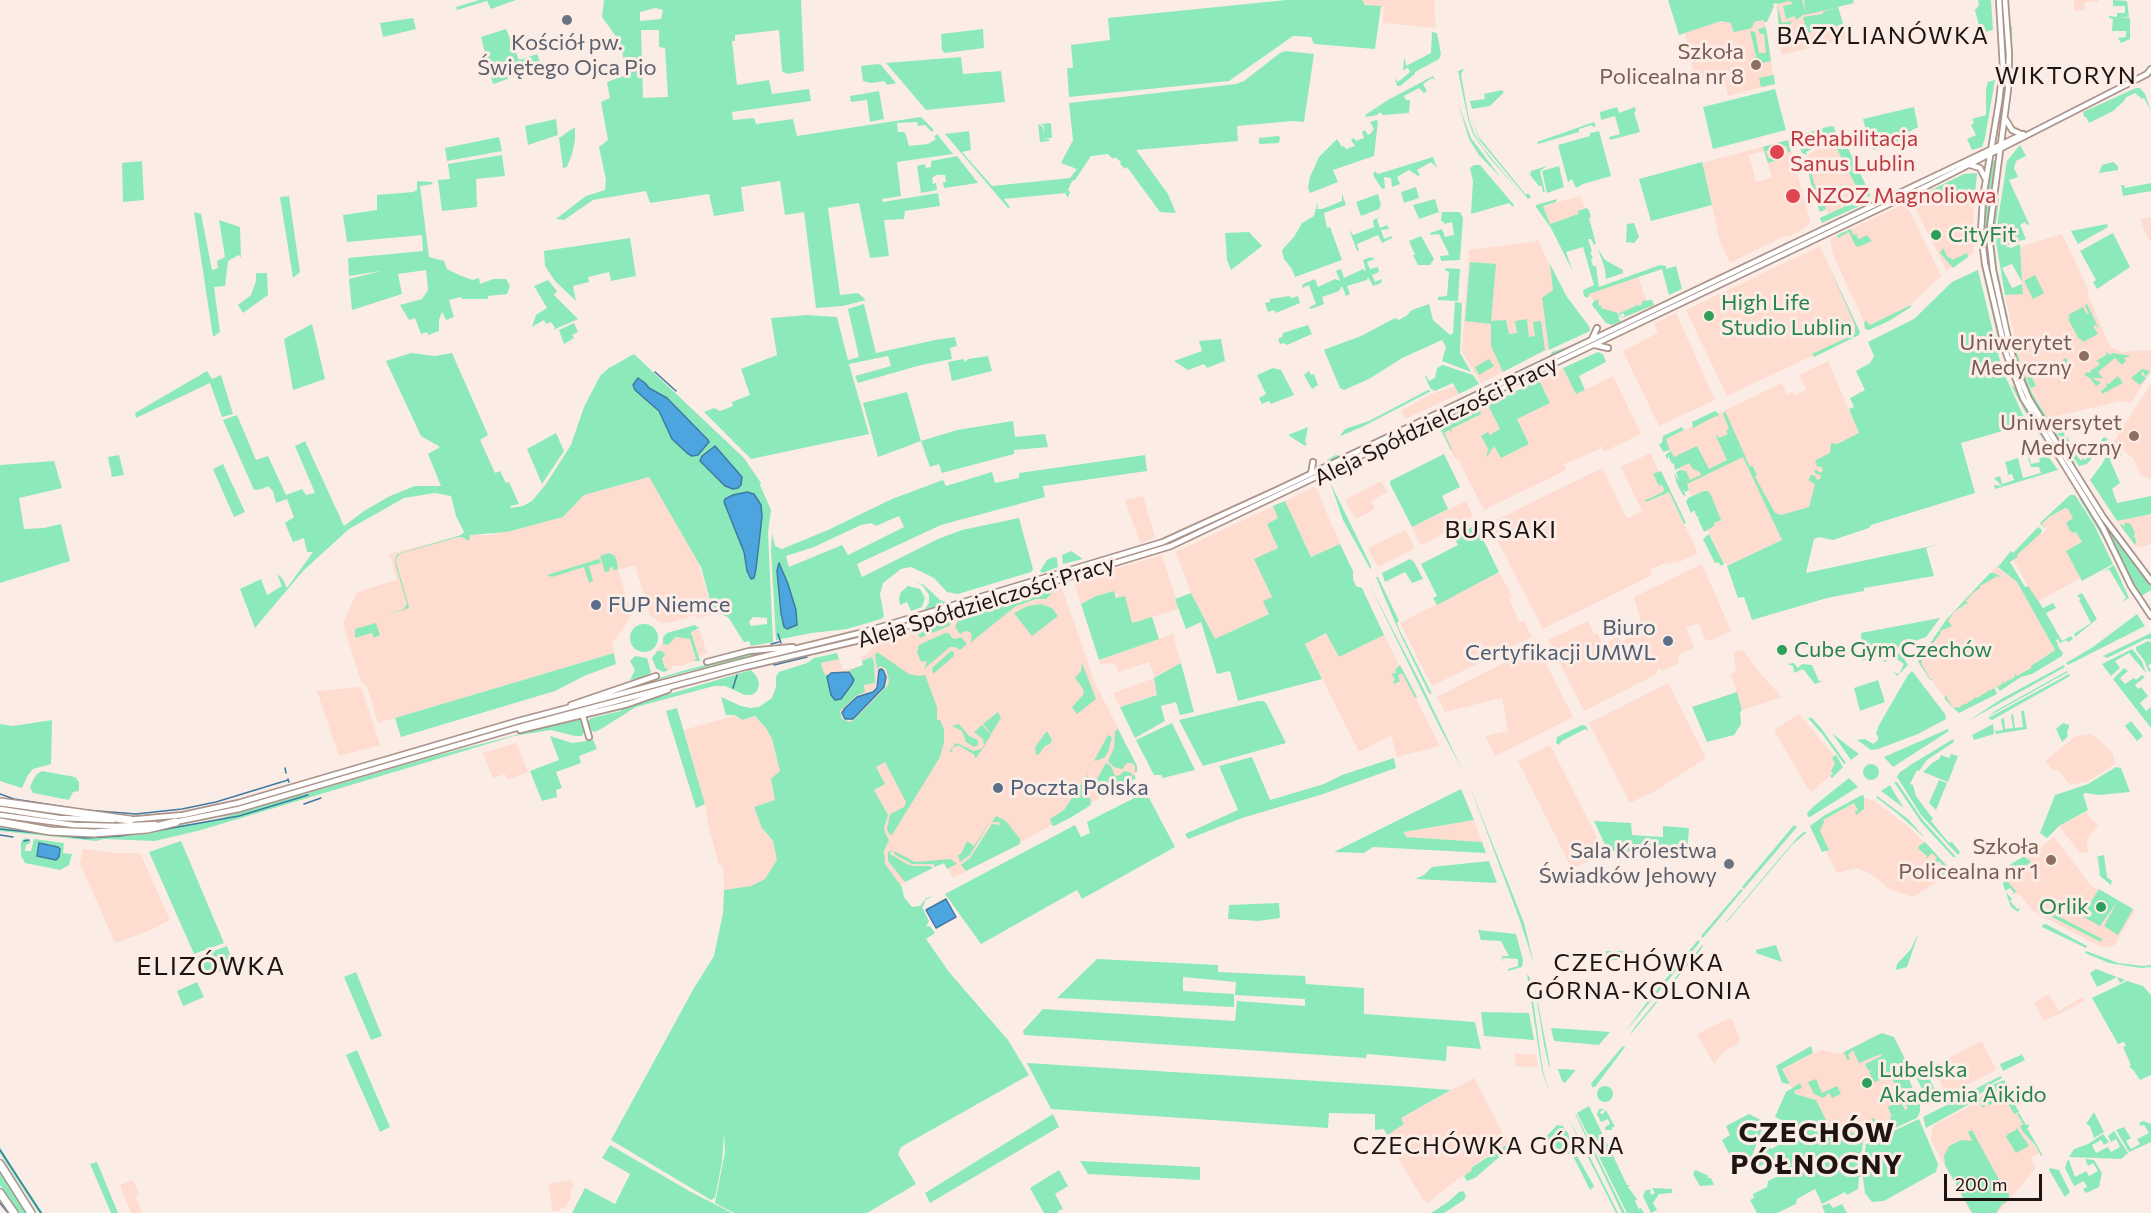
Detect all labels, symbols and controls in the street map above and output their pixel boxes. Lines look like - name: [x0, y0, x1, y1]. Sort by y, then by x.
- marker: Kościół pw. Świętego Ojca Pio: [560, 13, 574, 27]
- district label: BAZYLIANÓWKA: [1776, 22, 1990, 50]
- place label: Kościół pw. Świętego Ojca Pio: [477, 30, 657, 82]
- place label: Szkoła Policealna nr 8: [1599, 39, 1744, 90]
- marker: Szkoła Policealna nr 8: [1749, 58, 1763, 72]
- district label: WIKTORYN: [1995, 62, 2137, 90]
- place label: Rehabilitacja Sanus Lublin: [1790, 126, 1918, 178]
- marker: Rehabilitacja Sanus Lublin: [1768, 143, 1786, 161]
- place label: NZOZ Magnoliowa: [1806, 183, 1997, 209]
- marker: NZOZ Magnoliowa: [1784, 187, 1802, 205]
- place label: CityFit: [1948, 222, 2016, 248]
- marker: CityFit: [1929, 228, 1943, 242]
- place label: High Life Studio Lublin: [1721, 290, 1852, 342]
- marker: High Life Studio Lublin: [1702, 309, 1716, 323]
- place label: Uniwerytet Medyczny: [1959, 330, 2072, 382]
- marker: Uniwerytet Medyczny: [2077, 349, 2091, 363]
- street label: Aleja Spółdzielczości Pracy: [1310, 351, 1562, 491]
- place label: Uniwersytet Medyczny: [2000, 410, 2122, 462]
- marker: Uniwersytet Medyczny: [2127, 429, 2141, 443]
- district label: BURSAKI: [1444, 516, 1558, 544]
- street label: Aleja Spółdzielczości Pracy: [854, 550, 1118, 654]
- place label: FUP Niemce: [608, 592, 730, 618]
- marker: FUP Niemce: [589, 598, 603, 612]
- place label: Biuro Certyfikacji UMWL: [1465, 615, 1656, 666]
- marker: Biuro Certyfikacji UMWL: [1661, 634, 1675, 648]
- place label: Cube Gym Czechów: [1794, 637, 1992, 663]
- marker: Cube Gym Czechów: [1775, 643, 1789, 657]
- place label: Poczta Polska: [1010, 775, 1149, 801]
- marker: Poczta Polska: [991, 781, 1005, 795]
- place label: Szkoła Policealna nr 1: [1898, 834, 2039, 885]
- place label: Sala Królestwa Świadków Jehowy: [1539, 838, 1717, 890]
- marker: Szkoła Policealna nr 1: [2044, 853, 2058, 867]
- marker: Sala Królestwa Świadków Jehowy: [1722, 857, 1736, 871]
- place label: Orlik: [2039, 894, 2089, 920]
- marker: Orlik: [2094, 900, 2108, 914]
- district label: CZECHÓWKA GÓRNA-KOLONIA: [1526, 949, 1752, 1005]
- district label: ELIZÓWKA: [136, 950, 286, 982]
- place label: Lubelska Akademia Aikido: [1879, 1057, 2047, 1108]
- marker: Lubelska Akademia Aikido: [1860, 1076, 1874, 1090]
- district label: CZECHÓW PÓŁNOCNY: [1730, 1116, 1904, 1182]
- district label: CZECHÓWKA GÓRNA: [1353, 1132, 1625, 1160]
- scale bar: [1947, 1162, 2044, 1200]
- text: 200 m: [1955, 1173, 2008, 1195]

